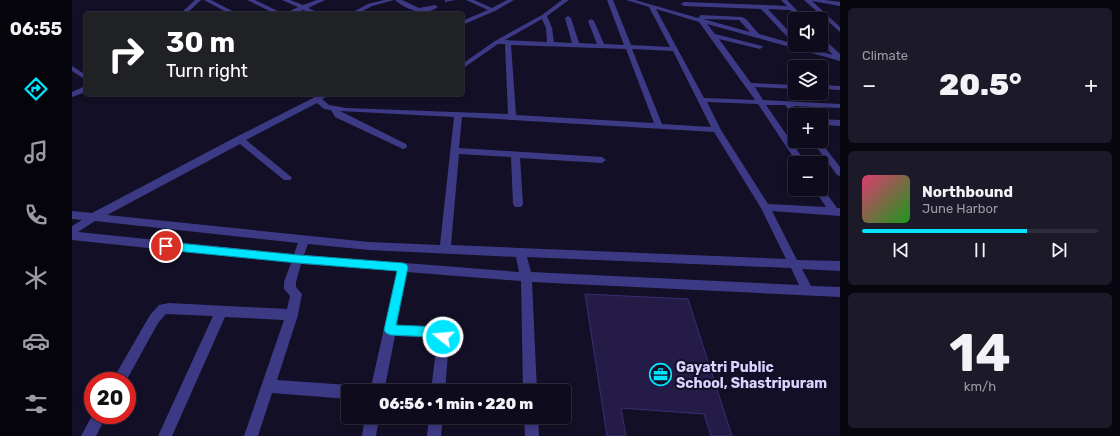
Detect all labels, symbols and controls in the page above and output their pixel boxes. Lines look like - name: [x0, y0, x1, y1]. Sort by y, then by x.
- map controls: [788, 12, 828, 196]
- button: sound: [788, 12, 828, 52]
- text: 06:55: [10, 18, 62, 40]
- text: 30 m: [166, 26, 235, 59]
- icon: right: [100, 28, 152, 80]
- text: Climate: [862, 48, 908, 63]
- text: Turn right: [166, 60, 248, 82]
- button: layers: [788, 60, 828, 100]
- text: 20.5°: [939, 67, 1022, 103]
- text: −: [862, 72, 876, 99]
- text: +: [1084, 72, 1098, 99]
- icon: directions: [22, 75, 50, 103]
- button: +: [788, 108, 828, 148]
- icon: music: [22, 138, 50, 166]
- button: −: [788, 156, 828, 196]
- text: Northbound: [922, 183, 1013, 201]
- icon: phone: [22, 201, 50, 229]
- text: June Harbor: [922, 201, 998, 216]
- pin: [149, 229, 183, 263]
- icon: arrive: [155, 235, 177, 257]
- icon: previous: [890, 239, 912, 261]
- icon: pause: [969, 239, 991, 261]
- icon: next: [1048, 239, 1070, 261]
- icon: climate: [22, 264, 50, 292]
- position arrow: [422, 316, 464, 358]
- text: 14: [949, 322, 1011, 384]
- icon: car: [22, 327, 50, 355]
- place label: Gayatri Public School, Shastripuram: [676, 359, 827, 392]
- office icon: Gayatri Public School, Shastripuram: [648, 362, 674, 388]
- speed limit sign: 20: [84, 372, 136, 424]
- text: km/h: [964, 379, 996, 394]
- icon: filters: [22, 390, 50, 418]
- text: 06:56 · 1 min · 220 m: [379, 395, 533, 413]

